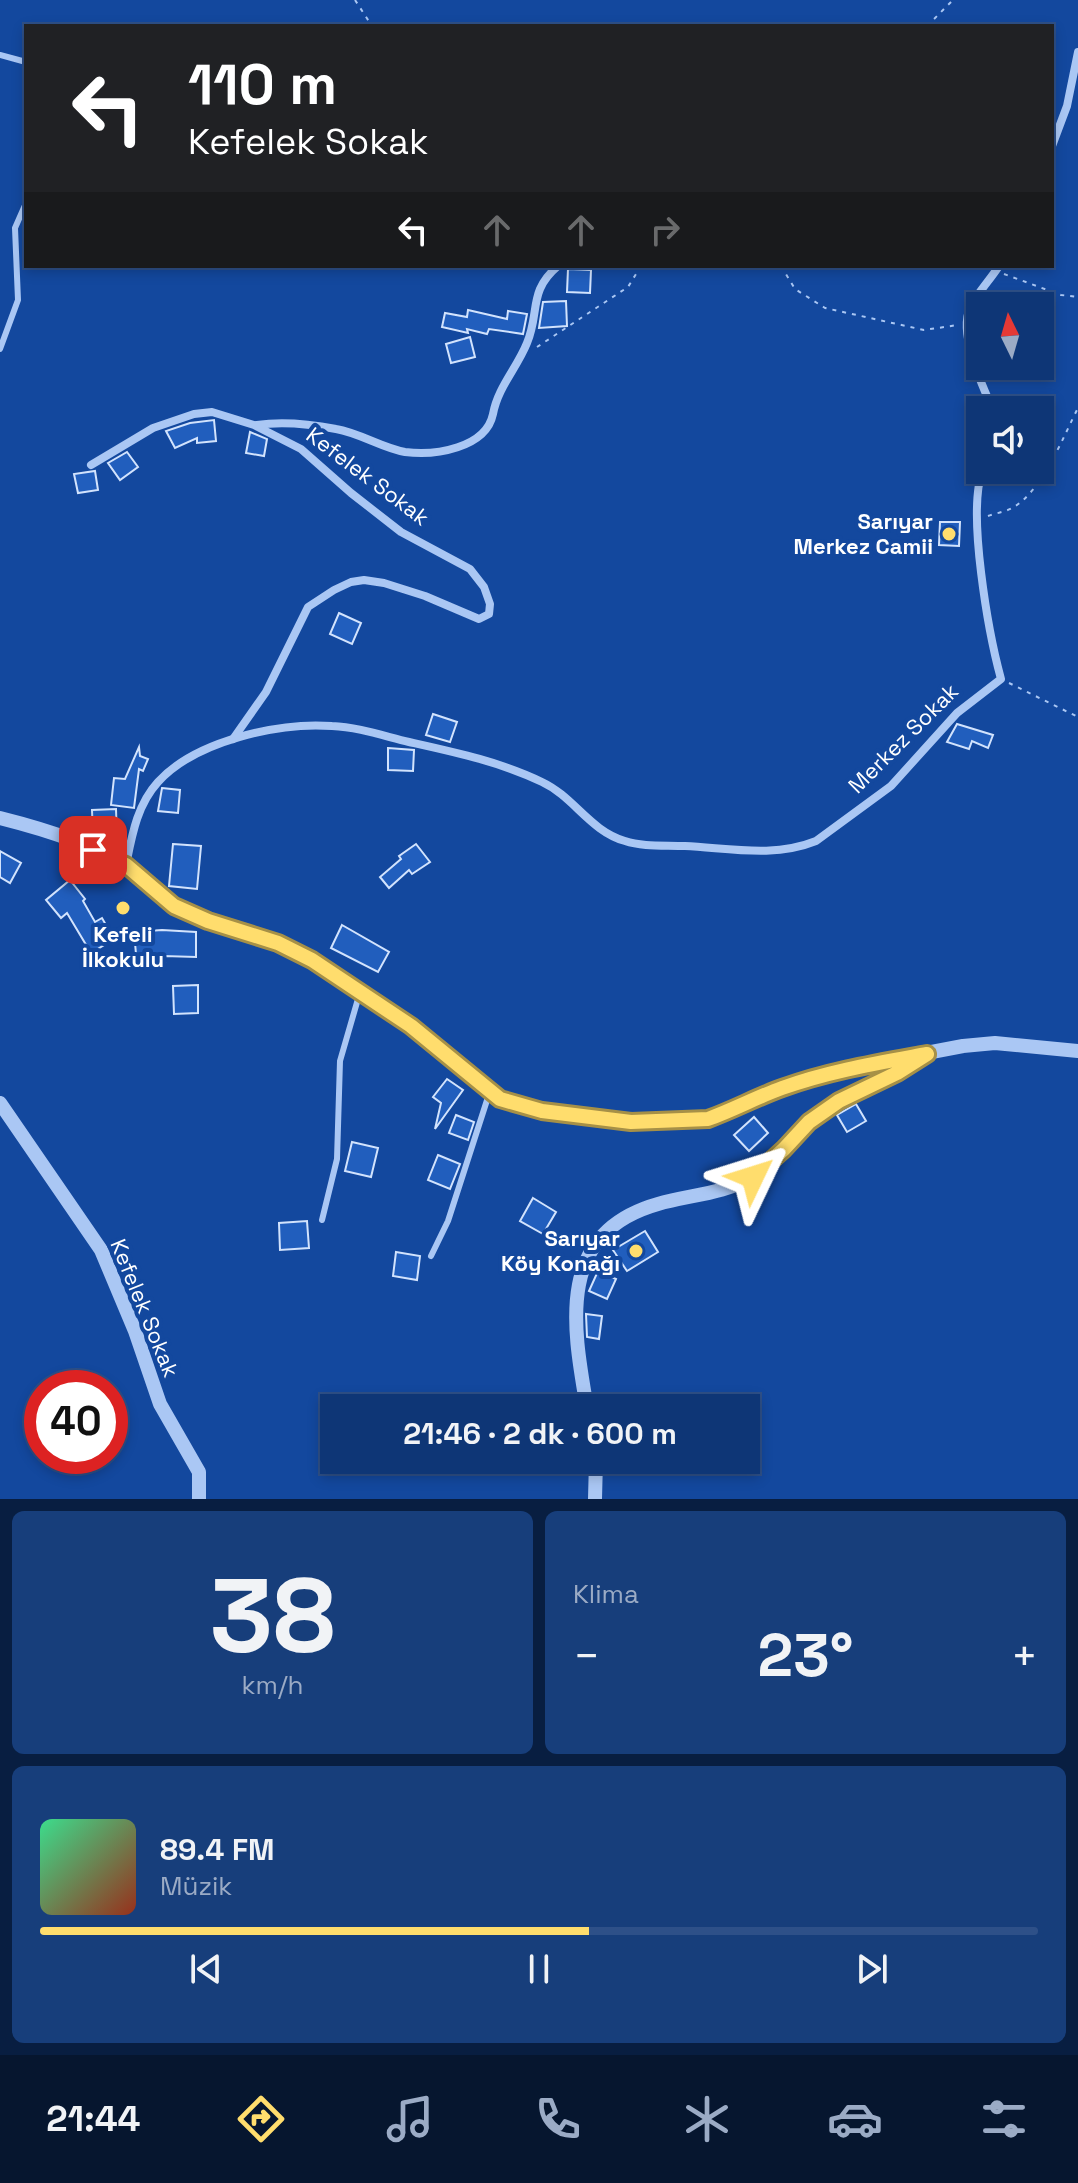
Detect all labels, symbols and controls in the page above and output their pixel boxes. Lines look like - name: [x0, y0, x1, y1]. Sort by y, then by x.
- text: 110 m: [188, 49, 337, 120]
- icon: left: [56, 56, 160, 160]
- text: Kefelek Sokak: [188, 119, 428, 165]
- icon: left: [391, 208, 435, 252]
- icon: ahead: [475, 208, 519, 252]
- icon: ahead: [559, 208, 603, 252]
- icon: right: [643, 208, 687, 252]
- north arrow: [966, 292, 1054, 380]
- map controls: [966, 292, 1054, 484]
- button: sound: [966, 396, 1054, 484]
- street label: Kefelek Sokak: [301, 421, 435, 531]
- place label: Sarıyar Merkez Camii: [794, 507, 933, 560]
- marker: Sarıyar Merkez Camii: [940, 525, 958, 543]
- street label: Merkez Sokak: [842, 677, 964, 799]
- pin: [59, 816, 127, 884]
- icon: arrive: [71, 828, 115, 872]
- marker: Kefeli İlkokulu: [114, 899, 132, 917]
- place label: Kefeli İlkokulu: [82, 920, 164, 973]
- position arrow: [711, 1135, 795, 1219]
- place label: Sarıyar Köy Konağı: [501, 1224, 620, 1277]
- street label: Kefelek Sokak: [105, 1235, 186, 1381]
- marker: Sarıyar Köy Konağı: [627, 1242, 645, 1260]
- speed limit sign: 40: [24, 1370, 128, 1474]
- text: 21:46 · 2 dk · 600 m: [403, 1414, 677, 1453]
- text: 38: [210, 1550, 335, 1682]
- text: Klima: [573, 1577, 639, 1611]
- text: 23°: [758, 1617, 853, 1694]
- text: −: [573, 1628, 600, 1684]
- text: +: [1011, 1628, 1038, 1684]
- text: km/h: [242, 1668, 303, 1702]
- text: 89.4 FM: [160, 1830, 274, 1869]
- text: Müzik: [160, 1869, 232, 1903]
- icon: previous: [184, 1947, 228, 1991]
- icon: pause: [517, 1947, 561, 1991]
- icon: next: [850, 1947, 894, 1991]
- icon: directions: [233, 2091, 289, 2147]
- icon: music: [382, 2091, 438, 2147]
- icon: phone: [530, 2091, 586, 2147]
- icon: climate: [679, 2091, 735, 2147]
- icon: car: [827, 2091, 883, 2147]
- icon: filters: [976, 2091, 1032, 2147]
- text: 21:44: [46, 2096, 140, 2142]

